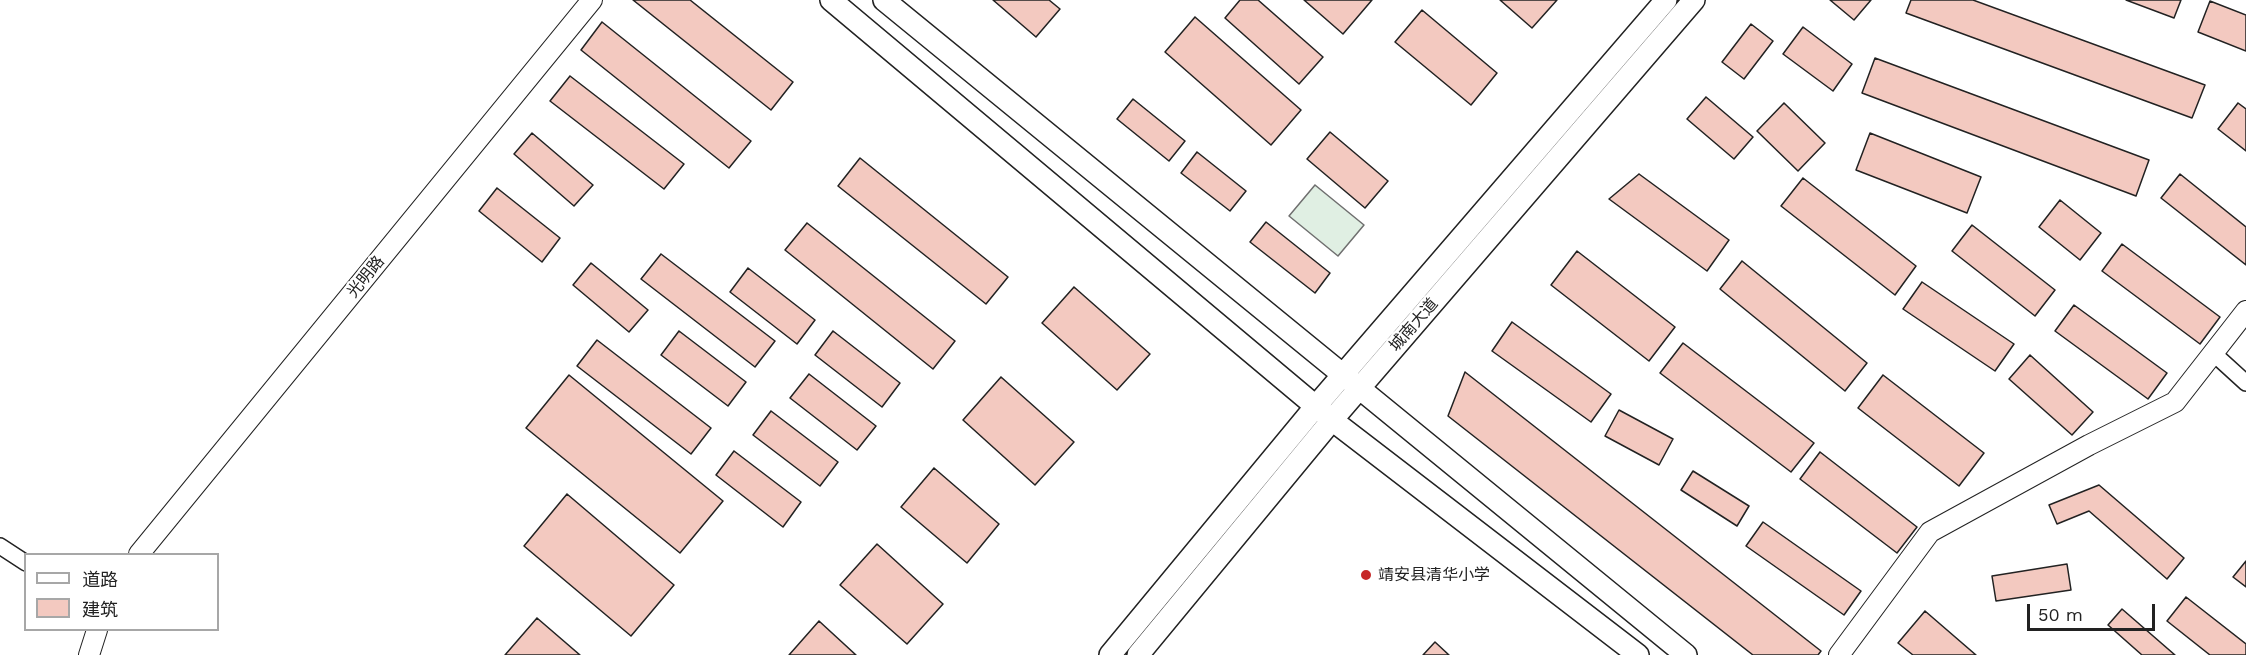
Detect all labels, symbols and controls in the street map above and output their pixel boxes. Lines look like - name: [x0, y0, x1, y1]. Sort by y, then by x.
- street label: 光明路: [343, 252, 389, 302]
- street label: 城南大道: [1386, 295, 1442, 355]
- legend: [24, 553, 219, 631]
- place label: 靖安县清华小学: [1378, 565, 1490, 585]
- marker: 靖安县清华小学: [1359, 568, 1373, 582]
- text: 道路: [82, 569, 118, 590]
- scale bar: [2030, 592, 2158, 630]
- text: 建筑: [82, 599, 118, 620]
- text: 50 m: [2038, 604, 2083, 625]

